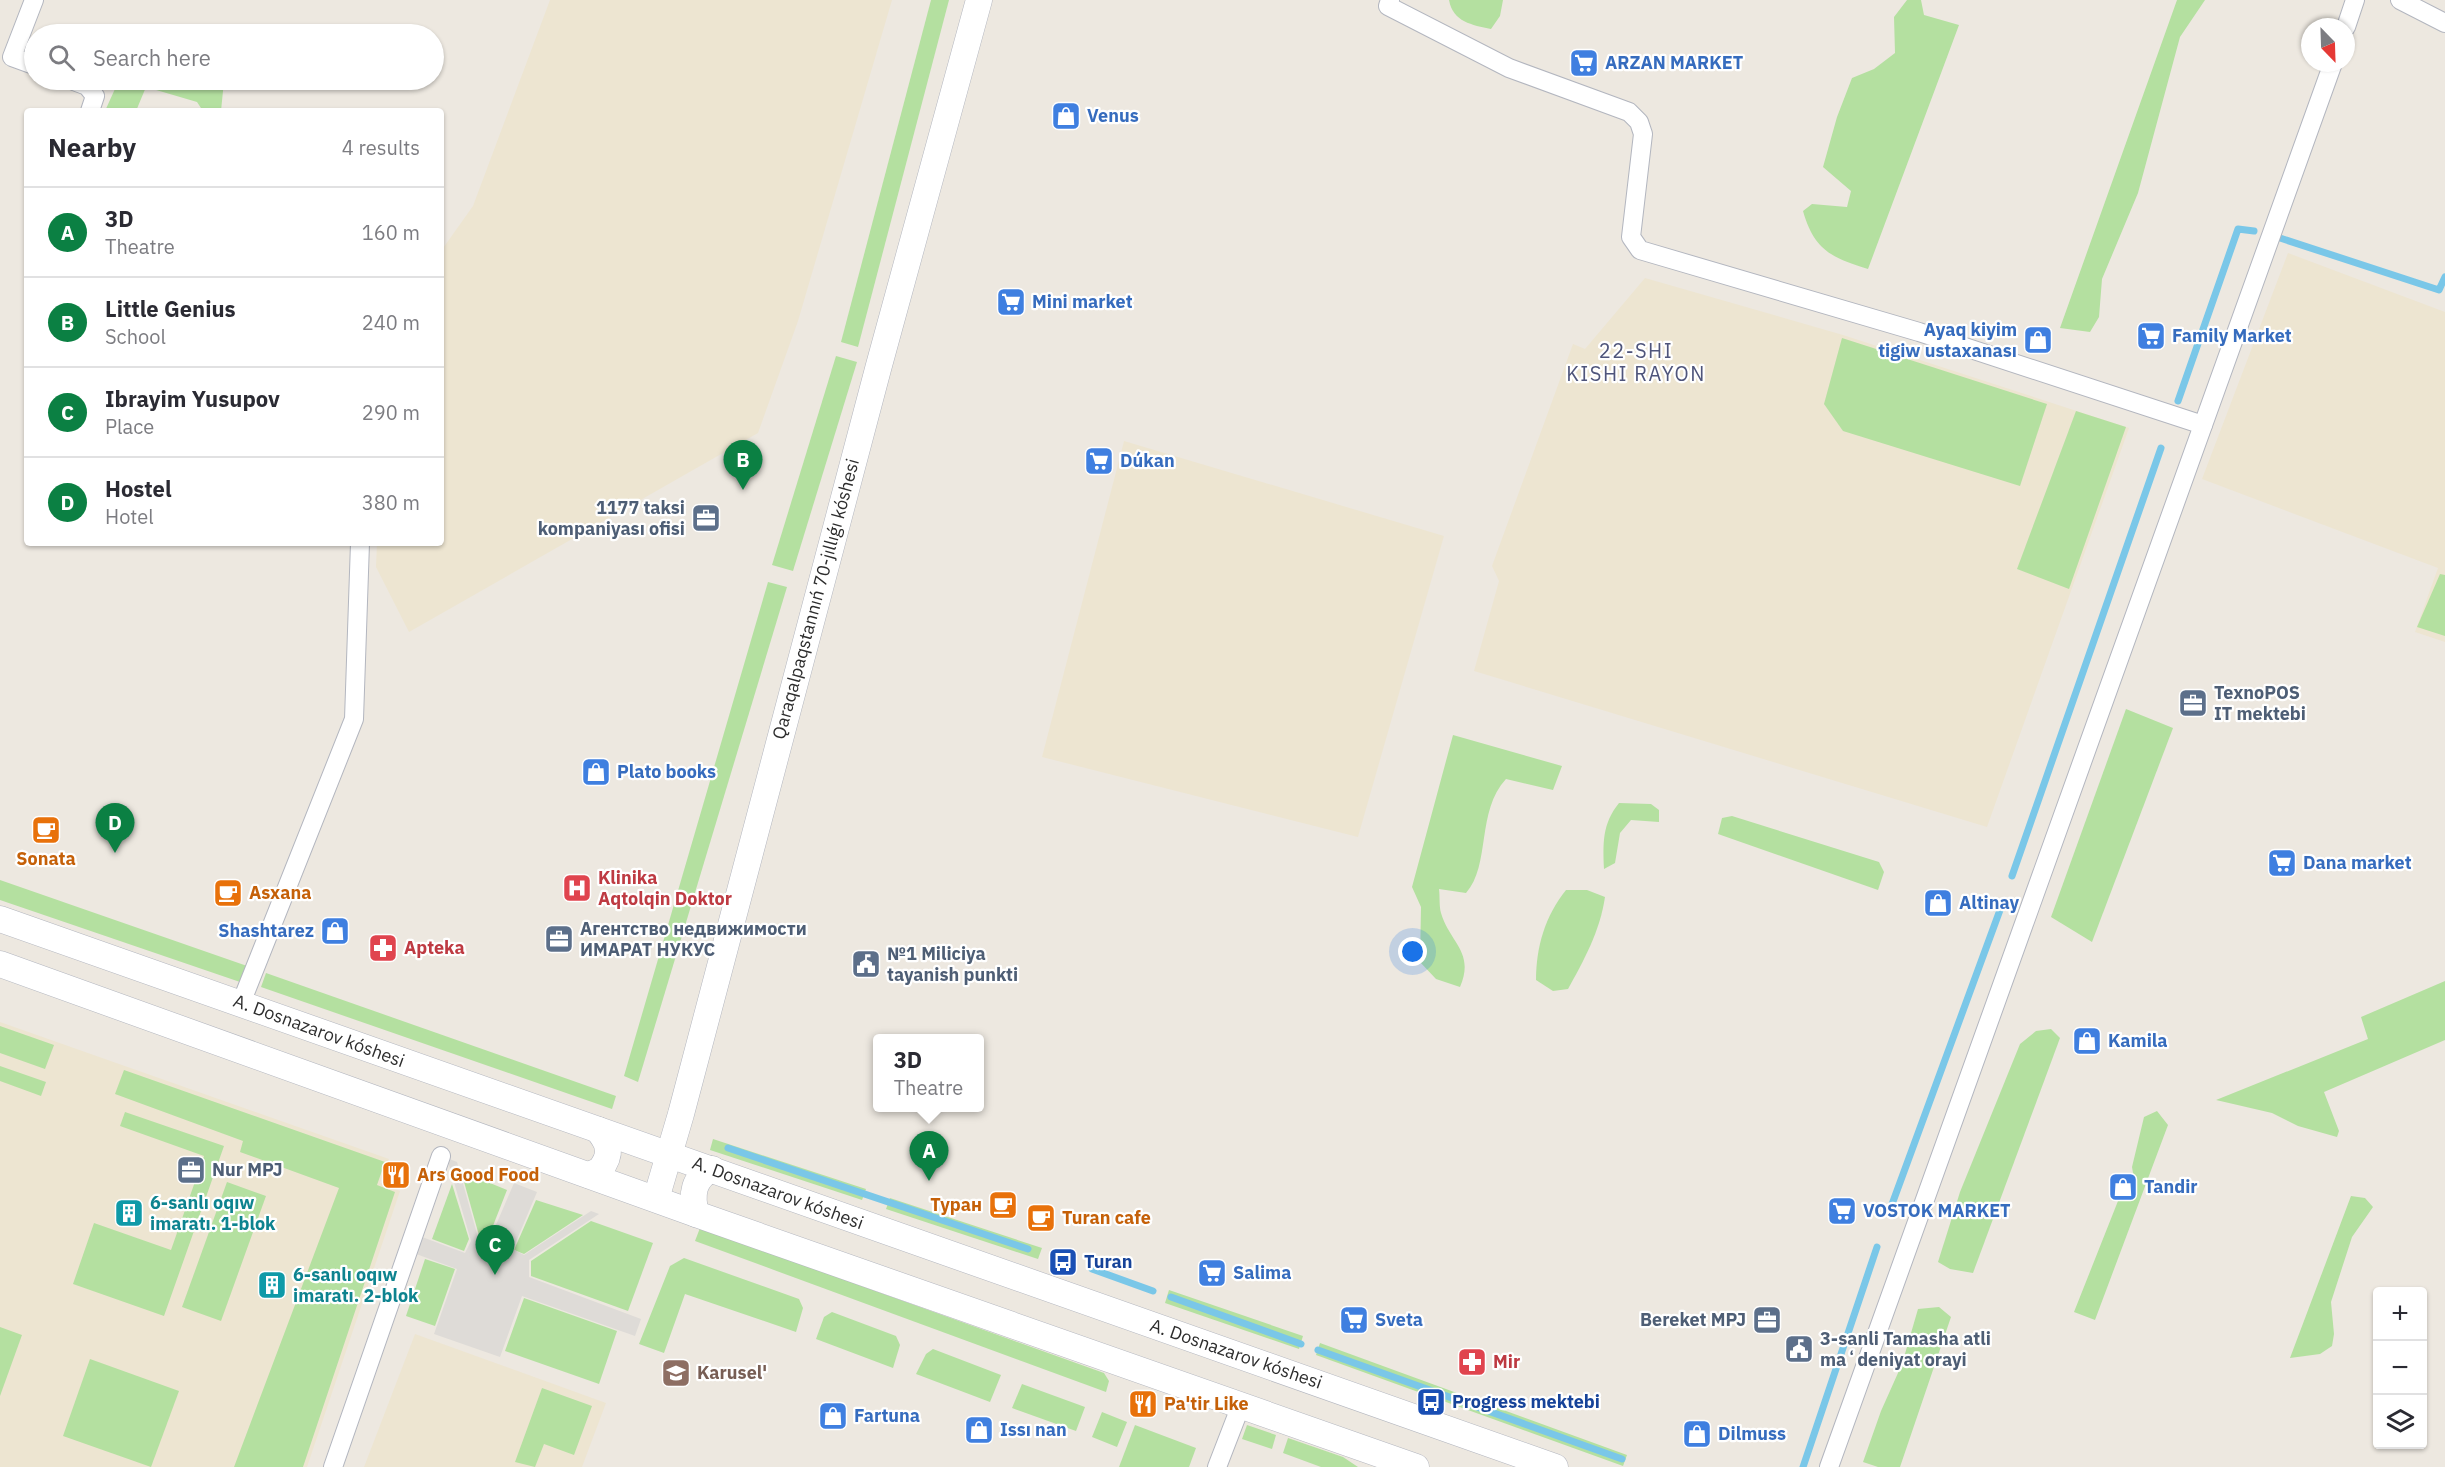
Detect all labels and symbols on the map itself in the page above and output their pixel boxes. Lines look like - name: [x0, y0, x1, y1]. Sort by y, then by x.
- north arrow: [2301, 18, 2355, 72]
- supermarket icon: ARZAN MARKET: [1568, 47, 1600, 79]
- place label: ARZAN MARKET: [1605, 51, 1744, 74]
- shop icon: Venus: [1050, 100, 1082, 132]
- place label: Venus: [1087, 104, 1139, 127]
- supermarket icon: Mini market: [995, 286, 1027, 318]
- place label: Mini market: [1032, 290, 1133, 313]
- place label: Ayaq kiyim tigiw ustaxanası: [1878, 318, 2017, 362]
- supermarket icon: Family Market: [2135, 320, 2167, 352]
- shop icon: Ayaq kiyim tigiw ustaxanası: [2022, 324, 2054, 356]
- place label: Family Market: [2172, 324, 2292, 347]
- district label: 22-SHI KISHI RAYON: [1566, 337, 1706, 387]
- pin: B: [724, 440, 762, 490]
- supermarket icon: Dúkan: [1083, 445, 1115, 477]
- place label: Dúkan: [1120, 449, 1175, 472]
- street label: Qaraqalpaqstannıń 70-jıllıǵı kóshesi: [767, 456, 864, 742]
- place label: 1177 taksi kompaniyası ofisi: [538, 496, 685, 540]
- office icon: 1177 taksi kompaniyası ofisi: [690, 502, 722, 534]
- place label: TexnoPOS IT mektebi: [2214, 681, 2306, 725]
- office icon: TexnoPOS IT mektebi: [2177, 687, 2209, 719]
- shop icon: Plato books: [580, 756, 612, 788]
- place label: Plato books: [617, 760, 716, 783]
- pin: D: [96, 804, 134, 853]
- cafe icon: Sonata: [30, 814, 62, 846]
- place label: Sonata: [16, 847, 76, 870]
- supermarket icon: Dana market: [2266, 847, 2298, 879]
- place label: Dana market: [2303, 851, 2412, 874]
- place label: Klinika Aqtolqin Doktor: [598, 866, 732, 910]
- hospital icon: Klinika Aqtolqin Doktor: [561, 872, 593, 904]
- cafe icon: Asxana: [212, 877, 244, 909]
- place label: Asxana: [249, 881, 311, 904]
- shop icon: Altinay: [1922, 887, 1954, 919]
- place label: Altinay: [1959, 891, 2020, 914]
- shop icon: Shashtarez: [319, 915, 351, 947]
- place label: Агентство недвижимости ИМАРАТ НУКУС: [580, 917, 807, 961]
- place label: Shashtarez: [218, 919, 314, 942]
- office icon: Агентство недвижимости ИМАРАТ НУКУС: [543, 923, 575, 955]
- pharmacy icon: Apteka: [367, 932, 399, 964]
- place label: Apteka: [404, 936, 465, 959]
- your location: [1398, 937, 1427, 966]
- place label: №1 Miliciya tayanish punkti: [887, 942, 1018, 986]
- public building icon: №1 Miliciya tayanish punkti: [850, 948, 882, 980]
- street label: A. Dosnazarov kóshesi: [230, 989, 408, 1072]
- shop icon: Kamila: [2071, 1025, 2103, 1057]
- place label: Kamila: [2108, 1029, 2168, 1052]
- pin: A: [910, 1132, 948, 1181]
- street label: A. Dosnazarov kóshesi: [689, 1151, 867, 1234]
- office icon: Nur MPJ: [175, 1154, 207, 1186]
- place label: Nur MPJ: [212, 1158, 283, 1181]
- restaurant icon: Ars Good Food: [380, 1159, 412, 1191]
- place label: Ars Good Food: [417, 1163, 540, 1186]
- shop icon: Tandir: [2107, 1171, 2139, 1203]
- place label: Tandir: [2144, 1175, 2198, 1198]
- cafe icon: Туран: [987, 1189, 1019, 1221]
- place label: 6-sanlı oqıw imaratı. 1-blok: [150, 1191, 276, 1235]
- place label: Туран: [930, 1193, 982, 1216]
- supermarket icon: VOSTOK MARKET: [1826, 1195, 1858, 1227]
- building icon: 6-sanlı oqıw imaratı. 1-blok: [113, 1197, 145, 1229]
- place label: VOSTOK MARKET: [1863, 1199, 2011, 1222]
- cafe icon: Turan cafe: [1025, 1202, 1057, 1234]
- place label: Turan cafe: [1062, 1206, 1151, 1229]
- pin: C: [476, 1226, 514, 1275]
- bus stop icon: Turan: [1047, 1246, 1079, 1278]
- place label: Turan: [1084, 1250, 1132, 1273]
- supermarket icon: Salima: [1196, 1257, 1228, 1289]
- place label: Salima: [1233, 1261, 1291, 1284]
- place label: 6-sanlı oqıw imaratı. 2-blok: [293, 1263, 419, 1307]
- building icon: 6-sanlı oqıw imaratı. 2-blok: [256, 1269, 288, 1301]
- supermarket icon: Sveta: [1338, 1304, 1370, 1336]
- office icon: Bereket MPJ: [1751, 1304, 1783, 1336]
- place label: Sveta: [1375, 1308, 1423, 1331]
- place label: Bereket MPJ: [1640, 1308, 1746, 1331]
- street label: A. Dosnazarov kóshesi: [1147, 1313, 1325, 1394]
- place label: 3-sanli Tamasha atli maʻdeniyat orayi: [1820, 1327, 1991, 1371]
- public building icon: 3-sanli Tamasha atli maʻdeniyat orayi: [1783, 1333, 1815, 1365]
- pharmacy icon: Mir: [1456, 1346, 1488, 1378]
- place label: Mir: [1493, 1350, 1520, 1373]
- school or university icon: Karusel': [660, 1357, 692, 1389]
- place label: Karusel': [697, 1361, 767, 1384]
- bus stop icon: Progress mektebi: [1415, 1386, 1447, 1418]
- restaurant icon: Pa'tir Like: [1127, 1388, 1159, 1420]
- place label: Progress mektebi: [1452, 1390, 1600, 1413]
- place label: Pa'tir Like: [1164, 1392, 1249, 1415]
- shop icon: Fartuna: [817, 1400, 849, 1432]
- place label: Fartuna: [854, 1404, 920, 1427]
- shop icon: Issı nan: [963, 1414, 995, 1446]
- place label: Issı nan: [1000, 1418, 1067, 1441]
- shop icon: Dilmuss: [1681, 1418, 1713, 1450]
- place label: Dilmuss: [1718, 1422, 1786, 1445]

